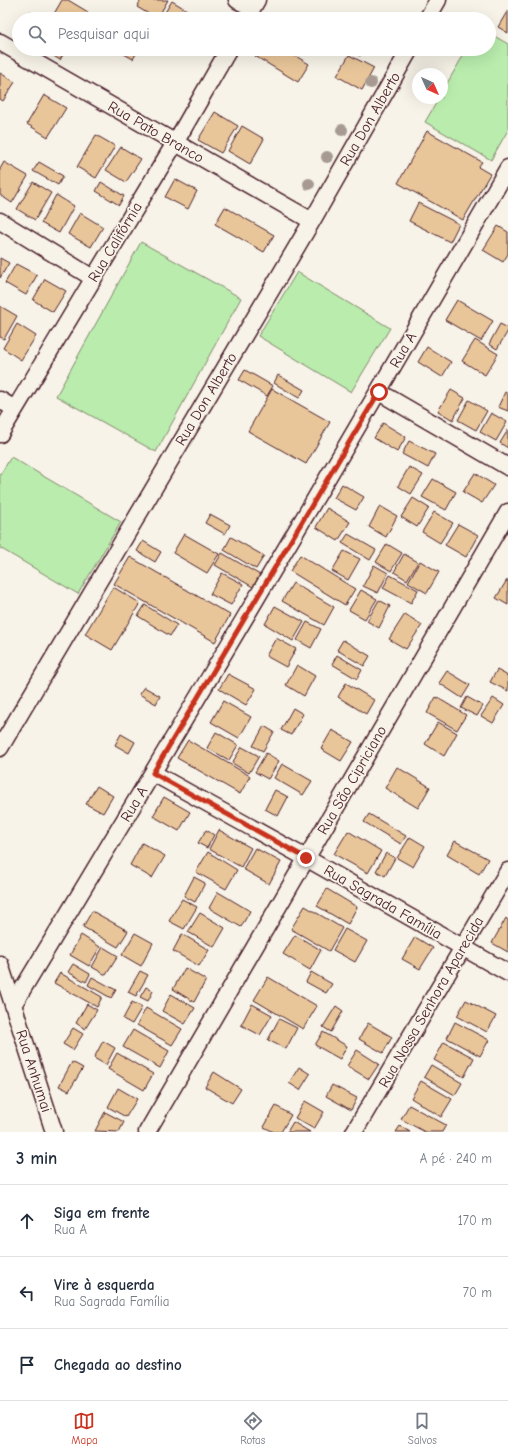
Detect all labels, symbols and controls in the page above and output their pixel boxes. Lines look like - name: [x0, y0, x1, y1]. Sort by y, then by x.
- search box: [12, 12, 496, 56]
- icon: search: [26, 23, 48, 45]
- text: Pesquisar aqui: [58, 25, 150, 43]
- north arrow: [412, 68, 448, 104]
- street label: Rua Don Alberto: [336, 69, 404, 169]
- street label: Rua Pato Branco: [105, 97, 207, 167]
- street label: Rua Califórnia: [84, 199, 146, 285]
- street label: Rua A: [386, 329, 420, 371]
- street label: Rua Don Alberto: [171, 349, 241, 449]
- route start: [370, 383, 388, 401]
- street label: Rua São Cipriciano: [313, 722, 391, 838]
- street label: Rua A: [116, 783, 152, 825]
- route end: [297, 849, 315, 867]
- street label: Rua Sagrada Família: [321, 861, 445, 943]
- street label: Rua Nossa Senhora Aparecida: [375, 913, 487, 1091]
- street label: Rua Anhumai: [12, 1028, 56, 1114]
- text: 3 min: [16, 1149, 57, 1168]
- text: A pé · 240 m: [420, 1151, 492, 1166]
- text: Siga em frente: [54, 1204, 150, 1222]
- icon: ahead: [16, 1210, 38, 1232]
- text: 170 m: [458, 1213, 492, 1228]
- text: Rua A: [54, 1222, 87, 1237]
- text: Vire à esquerda: [54, 1276, 155, 1294]
- icon: left: [16, 1282, 38, 1304]
- text: 70 m: [463, 1285, 492, 1300]
- text: Rua Sagrada Família: [54, 1294, 169, 1309]
- icon: arrive: [16, 1354, 38, 1376]
- text: Chegada ao destino: [54, 1356, 182, 1374]
- tab: Mapa: [71, 1410, 98, 1447]
- tab: Rotas: [240, 1410, 265, 1447]
- tab: Salvos: [408, 1410, 437, 1447]

